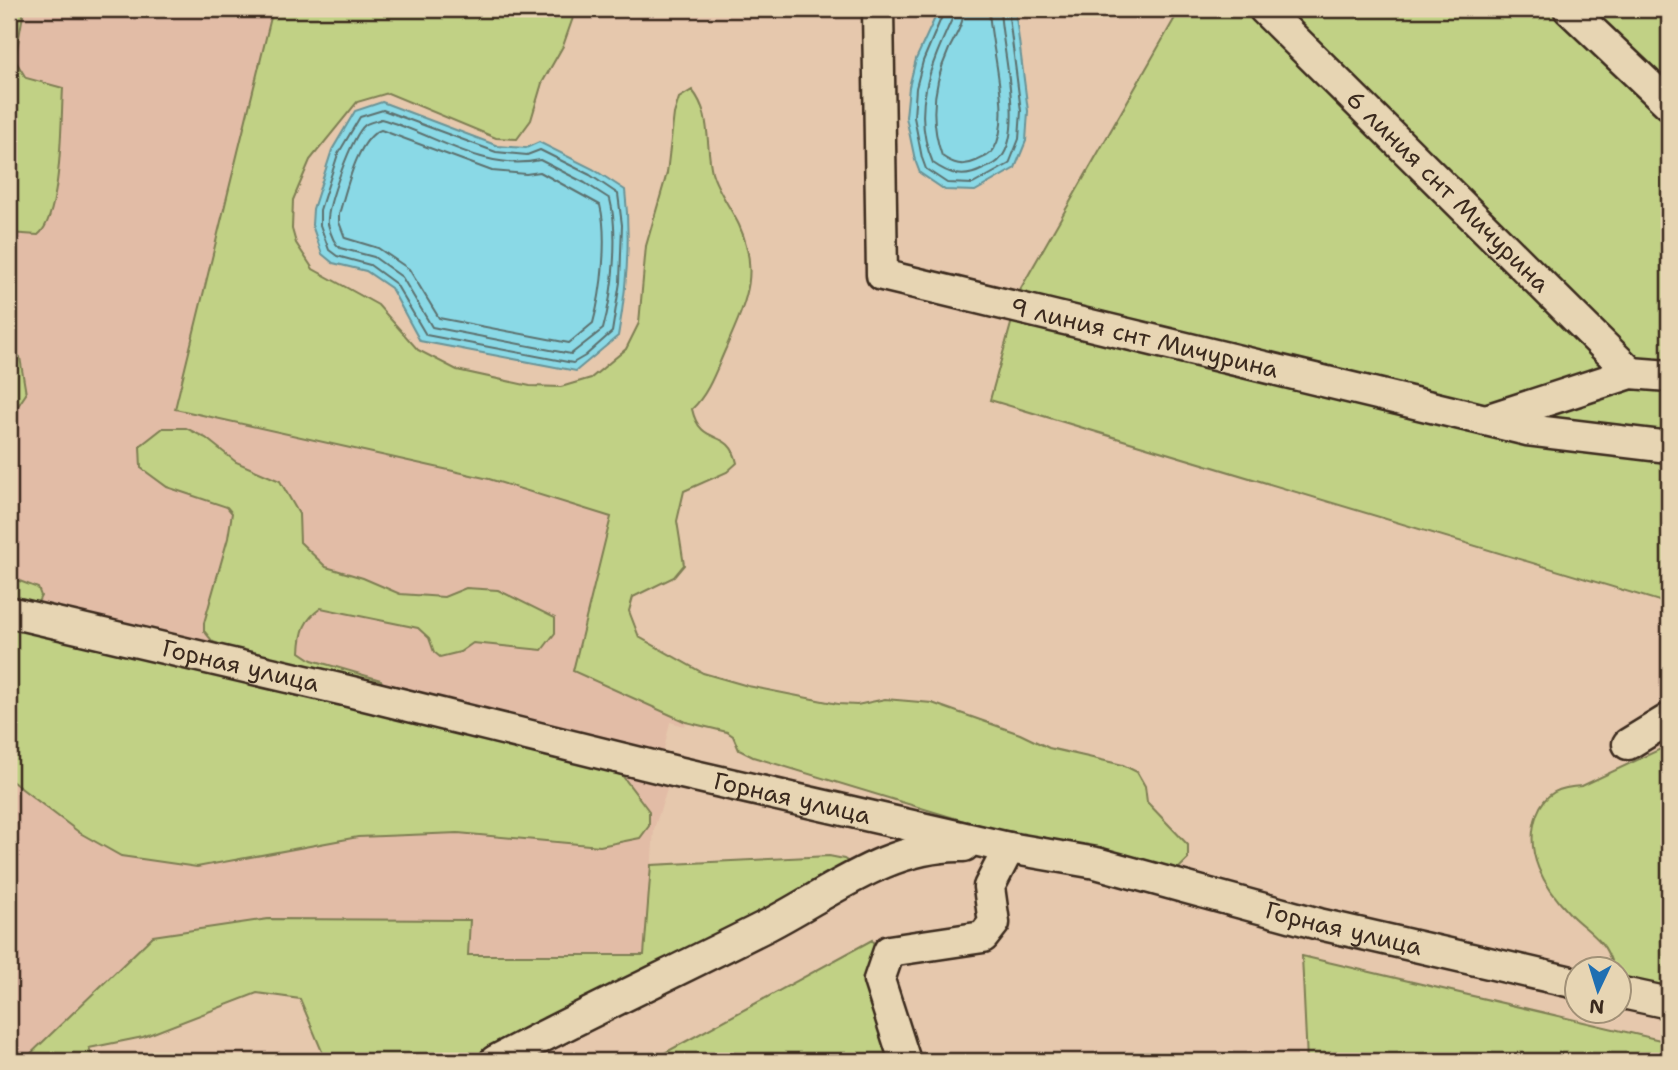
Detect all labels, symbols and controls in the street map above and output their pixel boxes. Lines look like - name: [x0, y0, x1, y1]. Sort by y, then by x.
- street label: 6 линия снт Мичурина: [1339, 83, 1557, 299]
- street label: 9 линия снт Мичурина: [1007, 290, 1282, 386]
- street label: Горная улица: [159, 632, 323, 700]
- street label: Горная улица: [710, 765, 874, 832]
- street label: Горная улица: [1262, 894, 1425, 963]
- north arrow: [1562, 954, 1632, 1024]
- text: N: [1588, 993, 1605, 1019]

